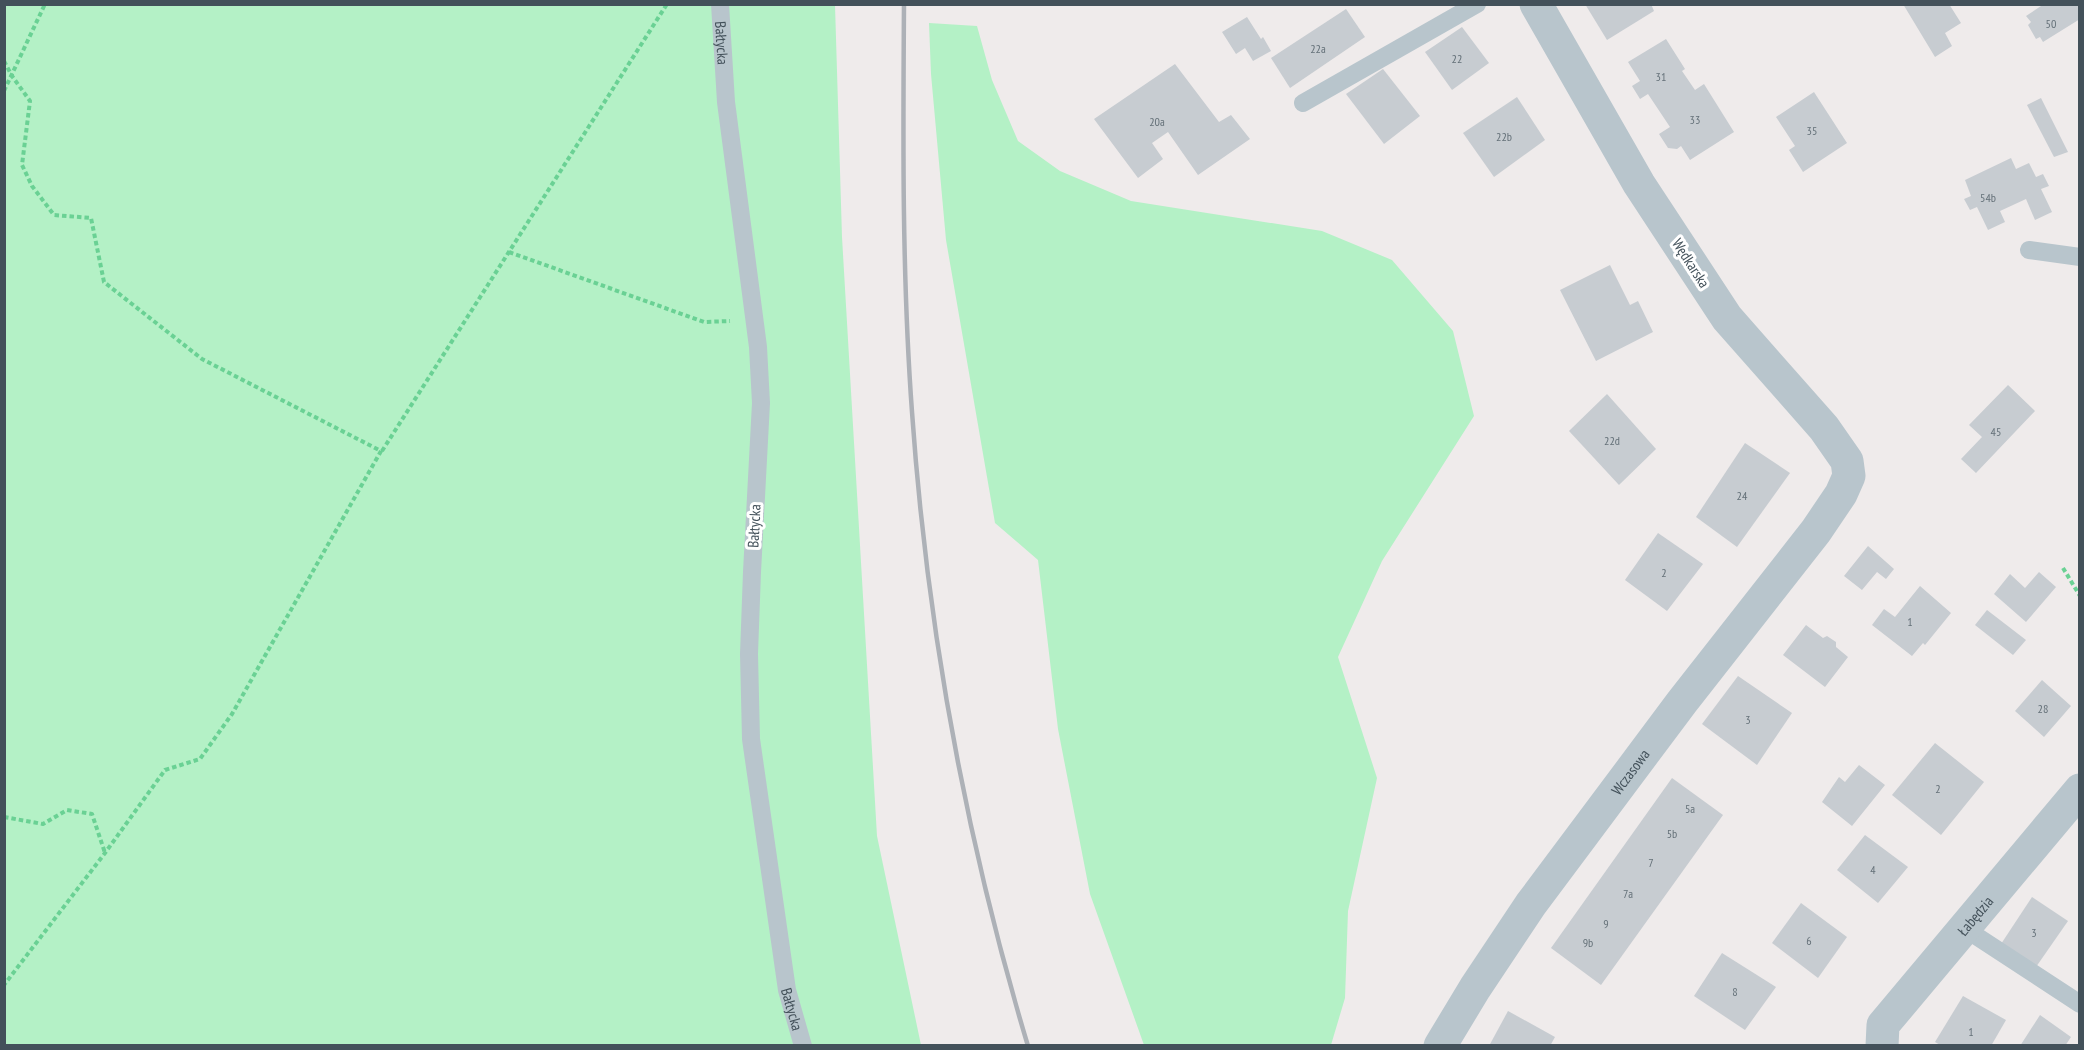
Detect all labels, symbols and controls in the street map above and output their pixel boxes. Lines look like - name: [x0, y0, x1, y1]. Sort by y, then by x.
- house number: 50: [2046, 16, 2056, 31]
- street label: Bałtycka: [712, 21, 733, 65]
- house number: 22a: [1310, 41, 1326, 56]
- house number: 22: [1452, 51, 1462, 66]
- house number: 31: [1656, 69, 1666, 84]
- house number: 33: [1690, 112, 1700, 127]
- house number: 20a: [1149, 114, 1165, 129]
- house number: 35: [1807, 123, 1817, 138]
- house number: 22b: [1496, 129, 1512, 144]
- house number: 54b: [1980, 190, 1996, 205]
- street label: Wędkarska: [1668, 235, 1714, 291]
- house number: 45: [1991, 424, 2001, 439]
- house number: 22d: [1604, 433, 1620, 448]
- house number: 24: [1737, 488, 1748, 503]
- street label: Bałtycka: [743, 504, 765, 548]
- house number: 2: [1661, 565, 1667, 580]
- house number: 1: [1907, 614, 1913, 629]
- house number: 28: [2038, 701, 2048, 716]
- house number: 3: [1745, 712, 1751, 727]
- street label: Wczasowa: [1607, 745, 1653, 798]
- house number: 2: [1935, 781, 1941, 796]
- house number: 5a: [1685, 801, 1695, 816]
- house number: 5b: [1667, 826, 1677, 841]
- house number: 7: [1648, 855, 1654, 870]
- house number: 4: [1870, 862, 1876, 877]
- house number: 7a: [1623, 886, 1633, 901]
- street label: Łabędzia: [1953, 892, 1997, 939]
- house number: 9: [1603, 916, 1609, 931]
- house number: 3: [2031, 925, 2037, 940]
- house number: 6: [1806, 933, 1812, 948]
- house number: 9b: [1583, 935, 1593, 950]
- house number: 8: [1732, 984, 1738, 999]
- street label: Bałtycka: [777, 985, 808, 1033]
- house number: 1: [1968, 1024, 1974, 1039]

